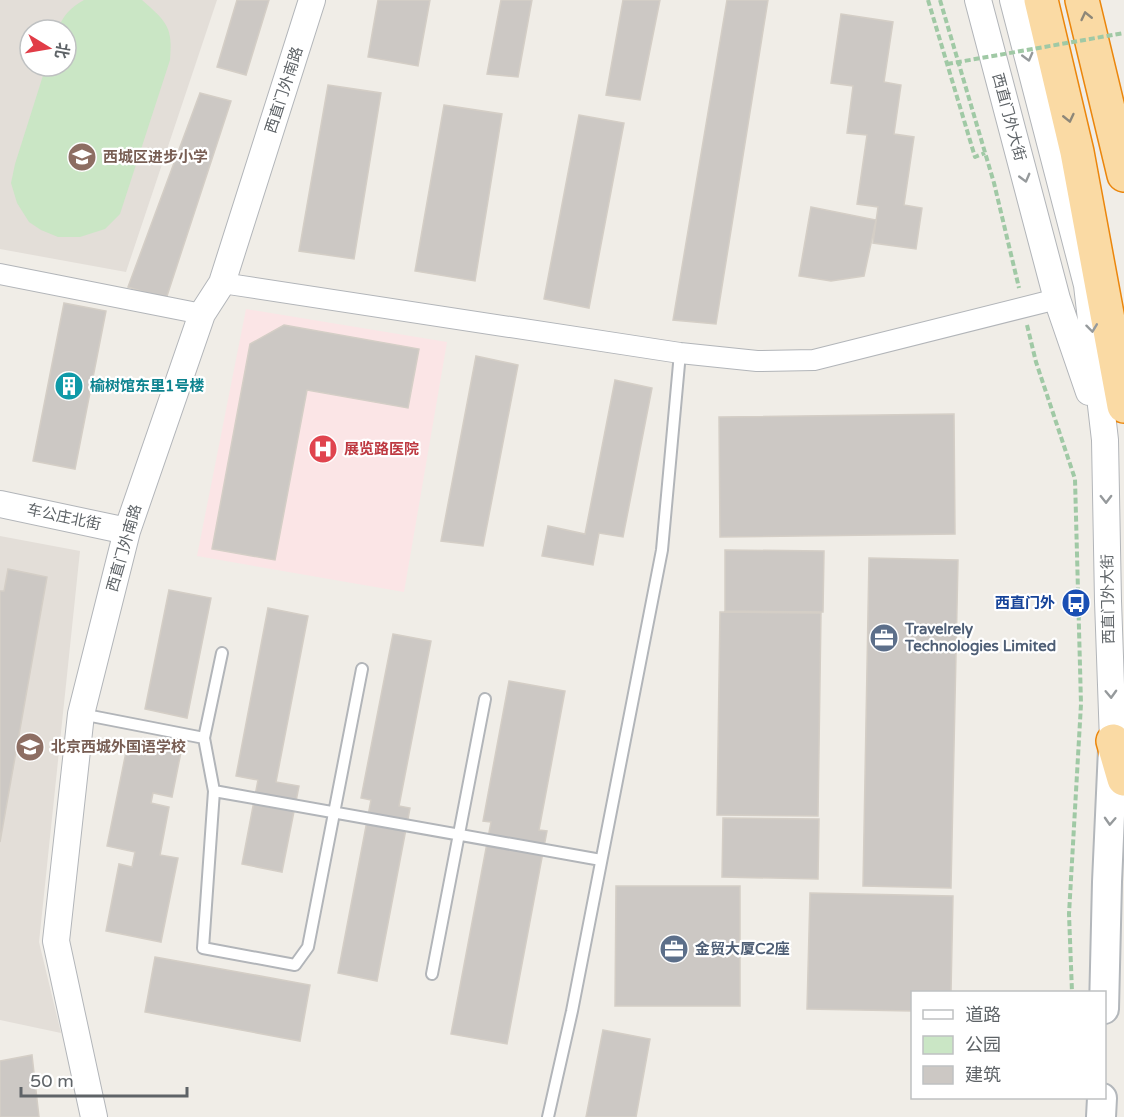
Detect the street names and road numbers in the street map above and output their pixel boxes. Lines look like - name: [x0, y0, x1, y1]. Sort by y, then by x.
- street label: 西直门外南路: [262, 44, 306, 136]
- street label: 西直门外大街: [989, 71, 1029, 163]
- street label: 车公庄北街: [25, 500, 103, 534]
- street label: 西直门外南路: [103, 502, 145, 594]
- street label: 西直门外大街: [1098, 554, 1118, 644]

